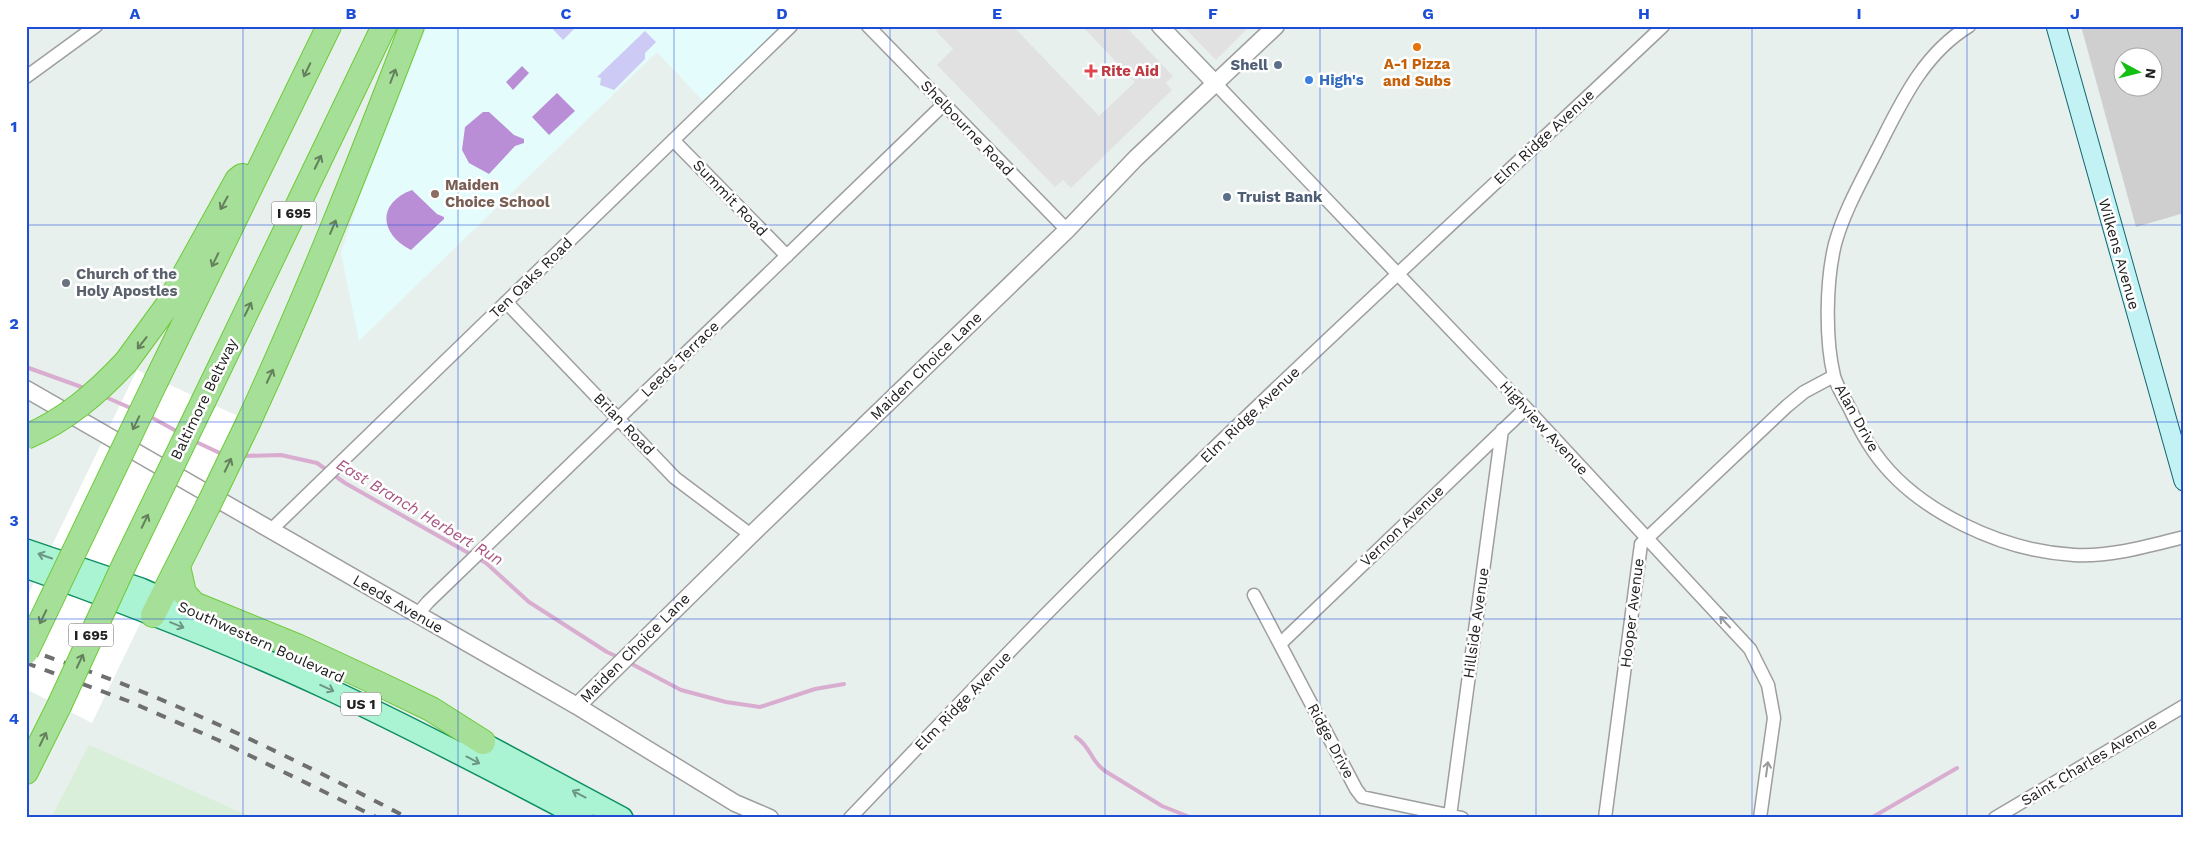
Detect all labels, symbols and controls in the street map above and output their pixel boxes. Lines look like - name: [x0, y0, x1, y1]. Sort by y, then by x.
- text: A: [130, 4, 141, 23]
- text: B: [346, 4, 357, 23]
- text: C: [561, 4, 572, 23]
- text: D: [776, 4, 788, 23]
- text: E: [992, 4, 1002, 23]
- text: F: [1208, 4, 1218, 23]
- text: G: [1422, 4, 1434, 23]
- text: H: [1638, 4, 1650, 23]
- text: I: [1856, 4, 1862, 23]
- text: J: [2070, 4, 2080, 23]
- marker: A-1 Pizza and Subs: [1411, 41, 1423, 53]
- north arrow: [2112, 48, 2162, 98]
- place label: A-1 Pizza and Subs: [1383, 55, 1451, 90]
- place label: Shell: [1231, 56, 1268, 74]
- marker: Shell: [1272, 59, 1284, 71]
- one-way arrow: [302, 62, 312, 77]
- place label: Rite Aid: [1101, 62, 1159, 80]
- marker: Rite Aid: [1085, 65, 1097, 77]
- text: N: [2142, 67, 2159, 80]
- one-way arrow: [389, 69, 398, 84]
- place label: High's: [1319, 71, 1364, 89]
- marker: High's: [1303, 74, 1315, 86]
- street label: Shelbourne Road: [917, 77, 1017, 179]
- street label: Elm Ridge Avenue: [1490, 86, 1598, 188]
- text: 1: [11, 117, 17, 136]
- one-way arrow: [314, 155, 323, 170]
- street label: Summit Road: [689, 156, 771, 240]
- place label: Maiden Choice School: [445, 176, 550, 211]
- marker: Maiden Choice School: [429, 188, 441, 200]
- place label: Truist Bank: [1237, 188, 1323, 206]
- marker: Truist Bank: [1221, 191, 1233, 203]
- one-way arrow: [219, 195, 229, 209]
- street label: Wilkens Avenue: [2095, 196, 2143, 312]
- road number: I 695: [272, 202, 316, 224]
- one-way arrow: [329, 220, 339, 235]
- street label: Ten Oaks Road: [486, 234, 576, 322]
- one-way arrow: [210, 252, 219, 267]
- place label: Church of the Holy Apostles: [76, 265, 177, 300]
- marker: Church of the Holy Apostles: [60, 277, 72, 289]
- one-way arrow: [244, 302, 253, 317]
- street label: Maiden Choice Lane: [867, 308, 985, 424]
- text: 2: [9, 314, 19, 333]
- street label: Leeds Terrace: [637, 317, 723, 401]
- street label: Baltimore Beltway: [167, 335, 241, 463]
- one-way arrow: [137, 336, 148, 349]
- street label: Elm Ridge Avenue: [1197, 363, 1303, 467]
- one-way arrow: [265, 369, 275, 384]
- street label: Highview Avenue: [1496, 377, 1592, 479]
- street label: Alan Drive: [1831, 381, 1883, 455]
- street label: Brian Road: [590, 389, 658, 459]
- one-way arrow: [131, 415, 140, 430]
- water label: East Branch Herbert Run: [333, 455, 507, 569]
- one-way arrow: [223, 457, 233, 472]
- street label: Vernon Avenue: [1357, 482, 1447, 570]
- text: 3: [9, 511, 19, 530]
- one-way arrow: [141, 514, 150, 529]
- one-way arrow: [37, 551, 53, 561]
- street label: Hooper Avenue: [1616, 557, 1648, 669]
- street label: Hillside Avenue: [1459, 566, 1493, 680]
- street label: Leeds Avenue: [350, 571, 446, 637]
- street label: Maiden Choice Lane: [576, 589, 694, 707]
- street label: Southwestern Boulevard: [175, 597, 347, 687]
- one-way arrow: [38, 609, 48, 624]
- one-way arrow: [1719, 616, 1731, 629]
- one-way arrow: [170, 621, 185, 630]
- road number: I 695: [68, 624, 114, 646]
- street label: Elm Ridge Avenue: [911, 648, 1015, 754]
- one-way arrow: [75, 654, 85, 669]
- one-way arrow: [319, 684, 334, 693]
- road number: US 1: [341, 692, 381, 716]
- street label: Ridge Drive: [1304, 700, 1358, 782]
- text: 4: [9, 709, 19, 728]
- street label: Saint Charles Avenue: [2018, 714, 2160, 810]
- one-way arrow: [39, 732, 48, 747]
- one-way arrow: [465, 756, 480, 765]
- one-way arrow: [1762, 762, 1772, 778]
- one-way arrow: [572, 789, 587, 798]

